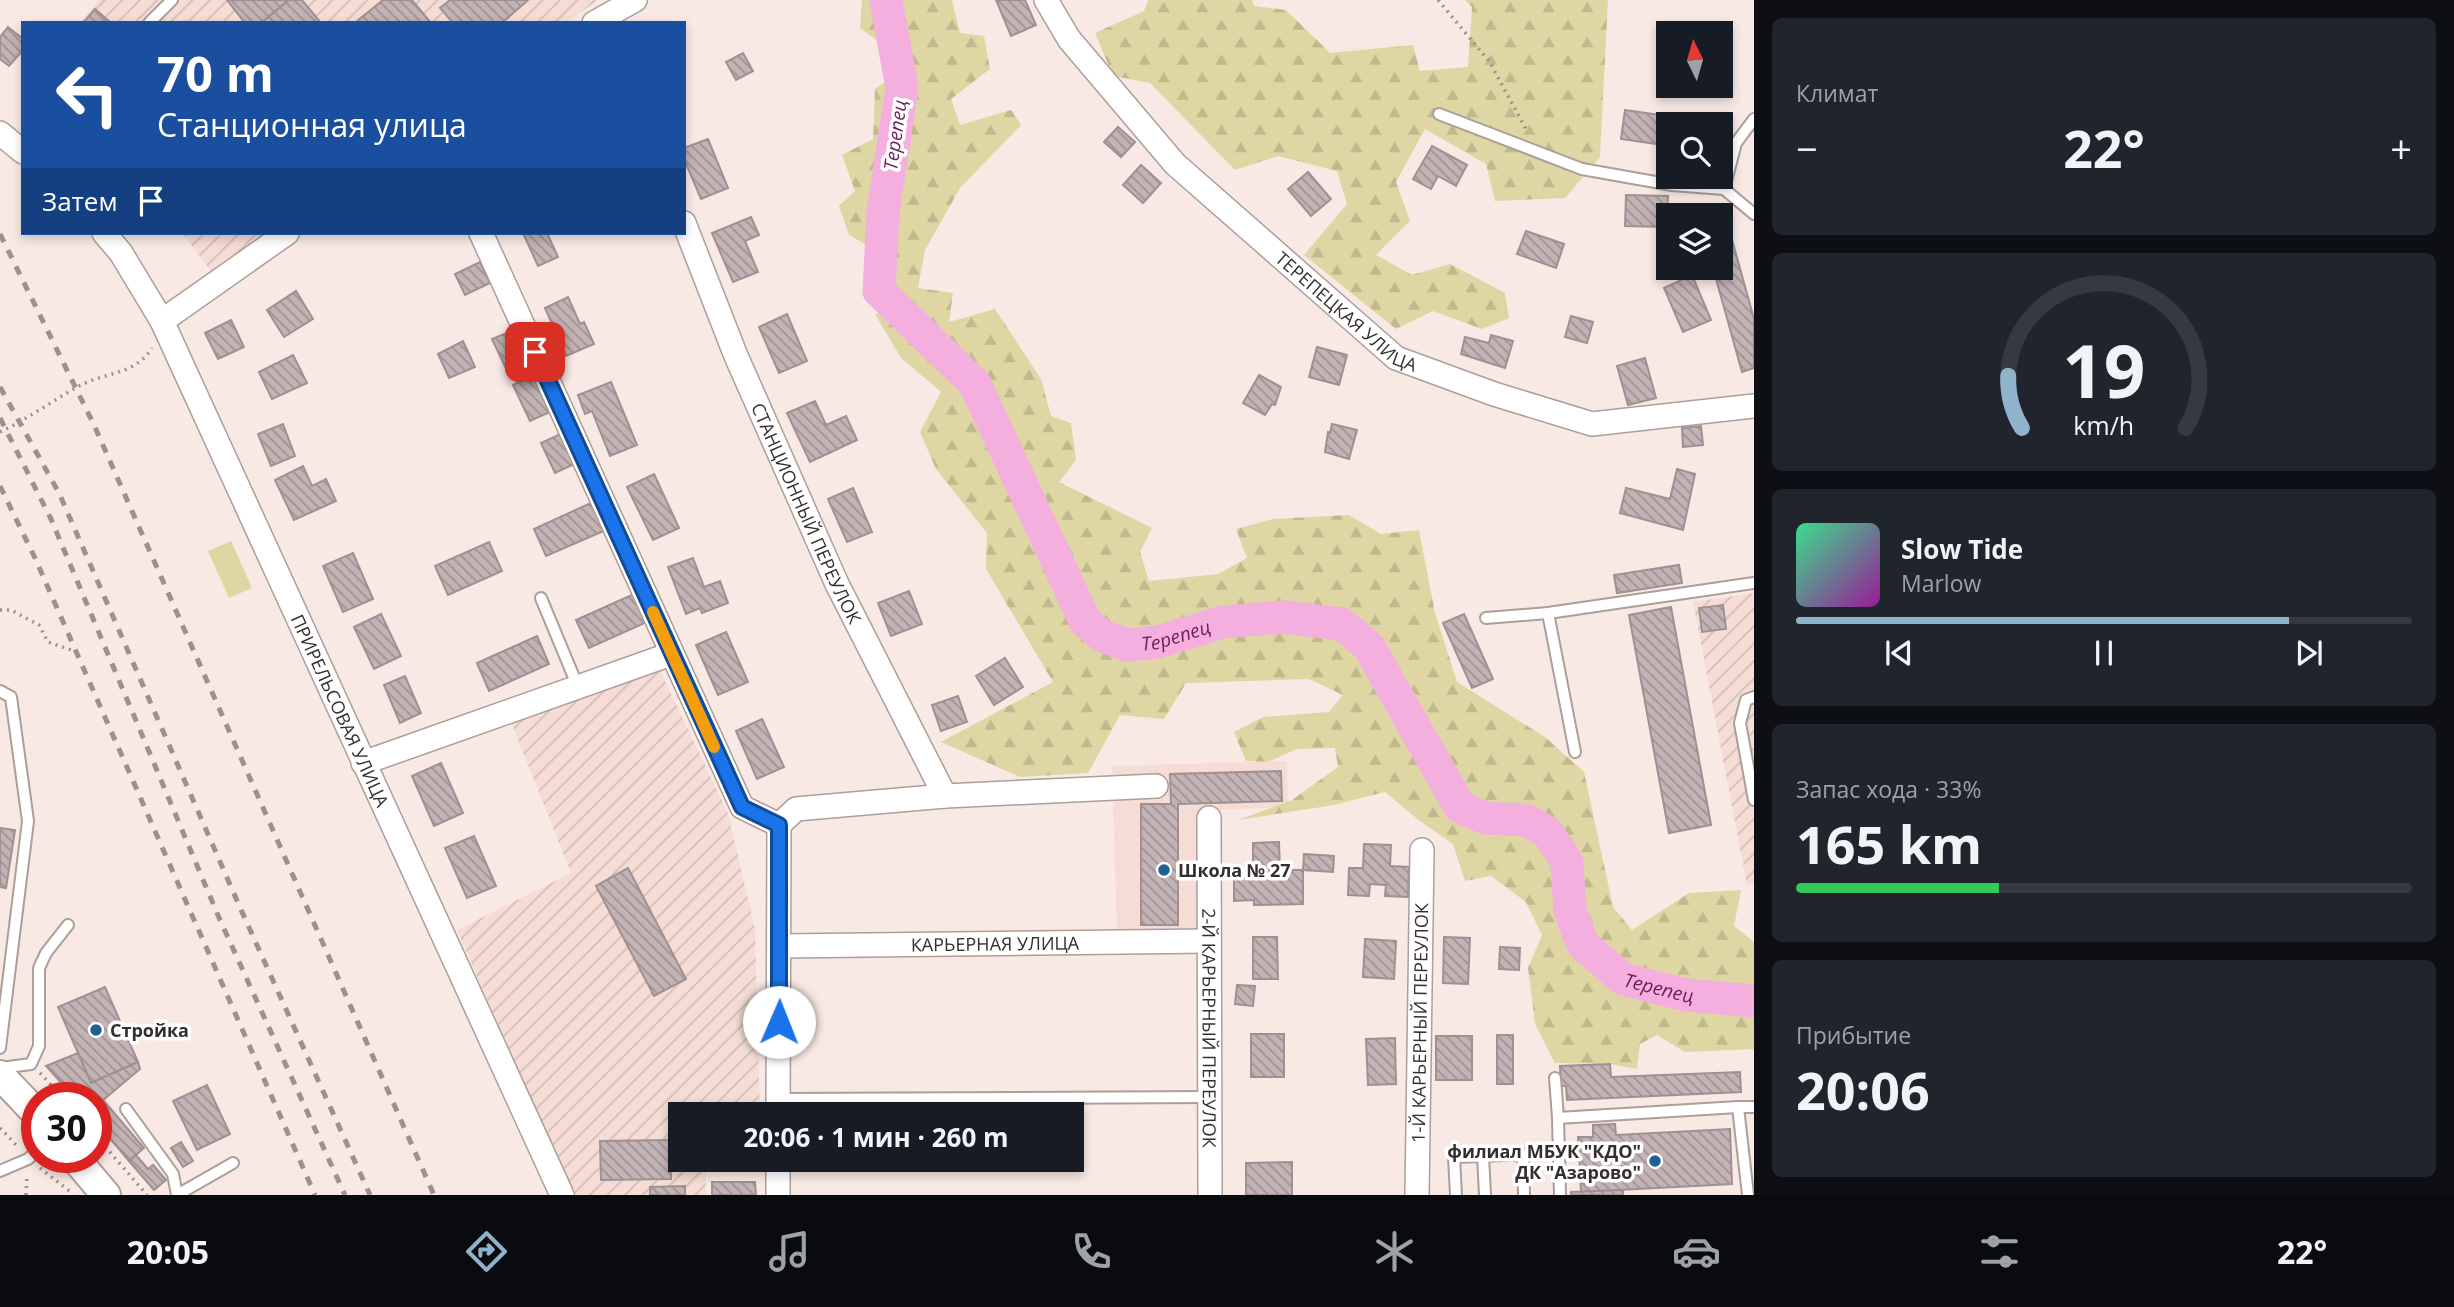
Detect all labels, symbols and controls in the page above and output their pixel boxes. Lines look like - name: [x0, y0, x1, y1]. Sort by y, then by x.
- north arrow: [1656, 21, 1732, 98]
- map controls: [1656, 21, 1733, 280]
- text: 70 m: [157, 40, 274, 106]
- icon: left: [42, 49, 133, 140]
- text: Климат: [1796, 77, 1878, 109]
- water label: Терепец: [877, 98, 913, 172]
- text: Станционная улица: [157, 103, 467, 146]
- button: search: [1656, 112, 1733, 189]
- text: 22°: [2063, 112, 2145, 183]
- text: −: [1796, 122, 1818, 174]
- text: +: [2390, 122, 2412, 174]
- icon: arrive: [132, 182, 170, 220]
- text: Затем: [42, 183, 118, 219]
- button: layers: [1656, 203, 1733, 280]
- street label: ТЕРЕПЕЦКАЯ УЛИЦА: [1271, 246, 1421, 377]
- text: 19: [2062, 321, 2146, 420]
- pin: [505, 322, 565, 382]
- icon: arrive: [516, 333, 554, 371]
- street label: СТАНЦИОННЫЙ ПЕРЕУЛОК: [746, 399, 867, 628]
- text: km/h: [2074, 408, 2134, 442]
- text: Slow Tide: [1901, 531, 2023, 567]
- text: Marlow: [1901, 567, 1981, 599]
- street label: ПРИРЕЛЬСОВАЯ УЛИЦА: [286, 610, 395, 811]
- water label: Терепец: [1140, 614, 1214, 657]
- icon: previous: [1880, 634, 1918, 672]
- icon: pause: [2085, 634, 2123, 672]
- icon: next: [2290, 634, 2328, 672]
- text: Запас хода · 33%: [1796, 773, 1981, 805]
- text: 165 km: [1796, 808, 1982, 879]
- place label: Школа № 27: [1178, 858, 1291, 882]
- marker: Школа № 27: [1156, 862, 1172, 878]
- street label: 1-Й КАРЬЕРНЫЙ ПЕРЕУЛОК: [1406, 903, 1433, 1143]
- street label: 2-Й КАРЬЕРНЫЙ ПЕРЕУЛОК: [1197, 908, 1222, 1148]
- street label: КАРЬЕРНАЯ УЛИЦА: [911, 931, 1080, 956]
- water label: Терепец: [1621, 967, 1695, 1009]
- position arrow: [742, 985, 816, 1059]
- place label: Стройка: [110, 1018, 189, 1042]
- text: Прибытие: [1796, 1019, 1911, 1051]
- marker: Стройка: [88, 1022, 104, 1038]
- text: 20:06: [1796, 1054, 1930, 1125]
- speed limit sign: 30: [21, 1082, 112, 1173]
- text: 20:06 · 1 мин · 260 m: [743, 1119, 1009, 1155]
- place label: филиал МБУК "КДО" ДК "Азарово": [1447, 1139, 1641, 1184]
- marker: филиал МБУК "КДО" ДК "Азарово": [1647, 1153, 1663, 1169]
- icon: directions: [462, 1227, 511, 1276]
- icon: music: [765, 1227, 814, 1276]
- icon: phone: [1067, 1227, 1116, 1276]
- icon: climate: [1370, 1227, 1419, 1276]
- icon: car: [1672, 1227, 1721, 1276]
- icon: filters: [1975, 1227, 2024, 1276]
- text: 20:05: [127, 1230, 209, 1273]
- text: 22°: [2277, 1230, 2327, 1273]

